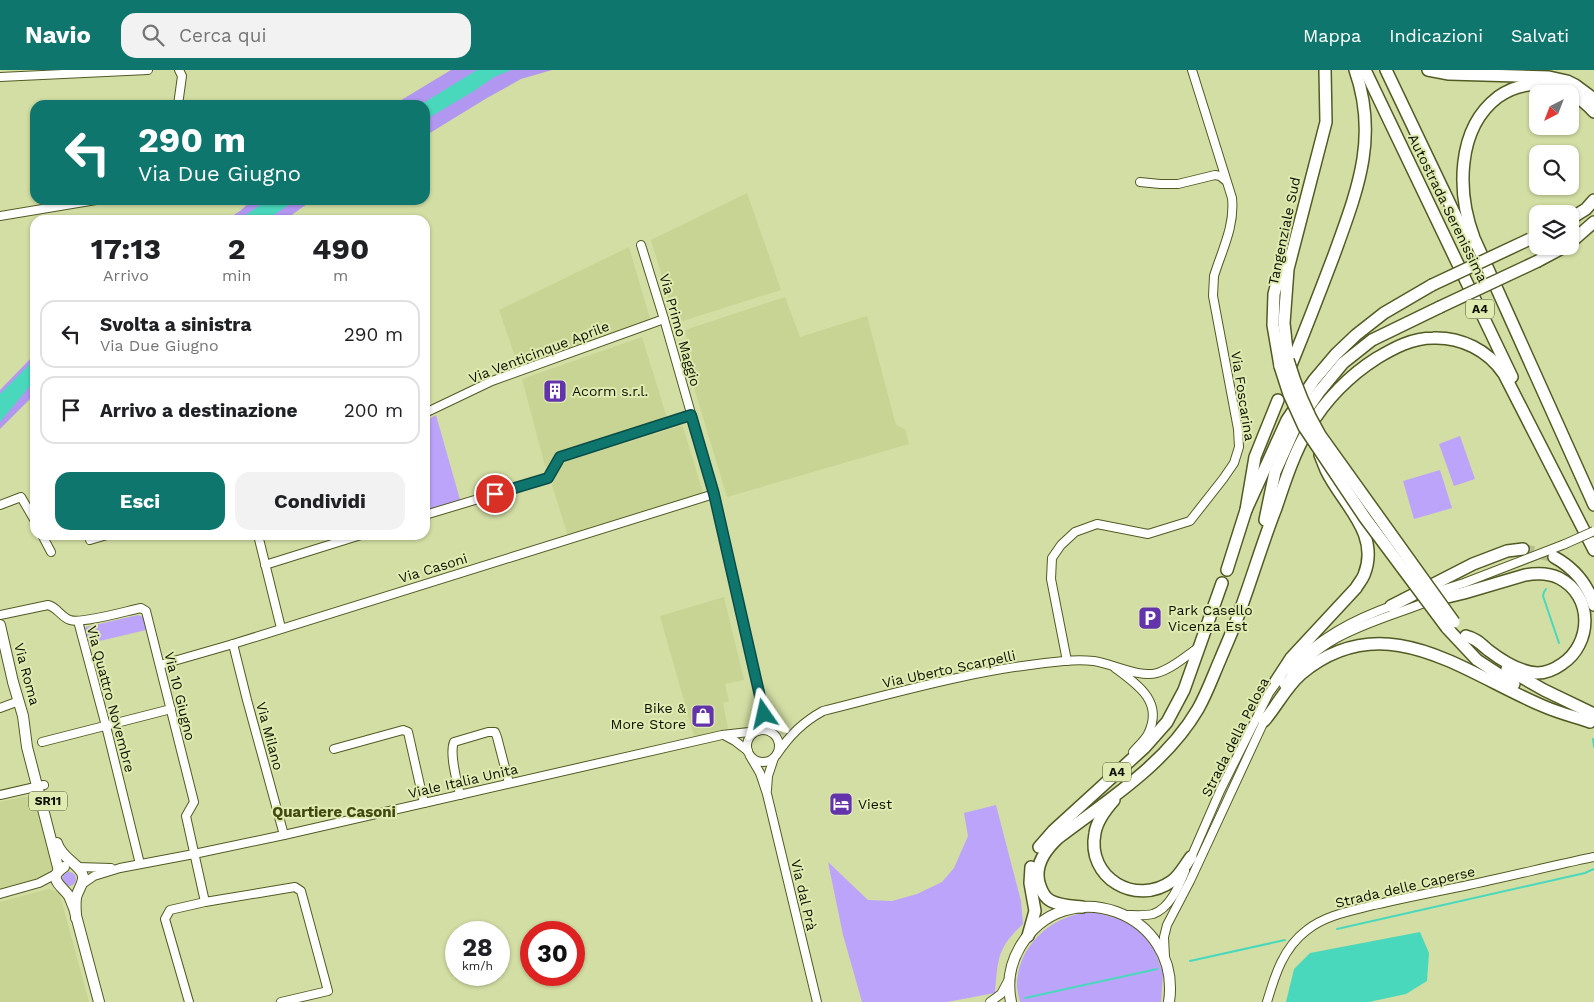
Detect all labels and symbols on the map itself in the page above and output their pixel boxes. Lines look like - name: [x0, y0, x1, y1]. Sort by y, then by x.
- north arrow: [1529, 85, 1579, 135]
- street label: Autostrada Serenissima: [1405, 131, 1491, 285]
- street label: Tangenziale Sud: [1265, 175, 1303, 287]
- street label: Via Primo Maggio: [656, 272, 704, 388]
- road number: A4: [1466, 300, 1494, 318]
- street label: Via Venticinque Aprile: [467, 318, 611, 386]
- street label: Via Foscarina: [1228, 350, 1258, 442]
- building icon: Acorm s.r.l.: [542, 378, 568, 404]
- place label: Acorm s.r.l.: [572, 383, 648, 399]
- pin: [474, 473, 516, 515]
- street label: Via Casoni: [397, 550, 469, 586]
- place label: Park Casello Vicenza Est: [1168, 602, 1253, 634]
- parking icon: Park Casello Vicenza Est: [1137, 605, 1163, 631]
- street label: Via Quattro Novembre: [84, 624, 138, 774]
- street label: Via Roma: [11, 641, 43, 707]
- street label: Via Uberto Scarpelli: [881, 647, 1017, 691]
- street label: Via 10 Giugno: [161, 650, 199, 742]
- street label: Strada della Pelosa: [1198, 675, 1272, 799]
- position arrow: [737, 687, 789, 739]
- street label: Via Milano: [253, 700, 287, 772]
- place label: Bike & More Store: [611, 700, 686, 732]
- shop icon: Bike & More Store: [690, 703, 716, 729]
- street label: Viale Italia Unita: [407, 761, 520, 801]
- road number: A4: [1103, 762, 1131, 782]
- road number: SR11: [29, 791, 67, 810]
- hotel icon: Viest: [828, 791, 854, 817]
- place label: Viest: [858, 796, 892, 812]
- district label: Quartiere Casoni: [272, 803, 396, 821]
- street label: Via dal Prà: [788, 858, 820, 932]
- street label: Strada delle Caperse: [1334, 863, 1476, 911]
- speed limit sign: 30: [520, 921, 585, 986]

